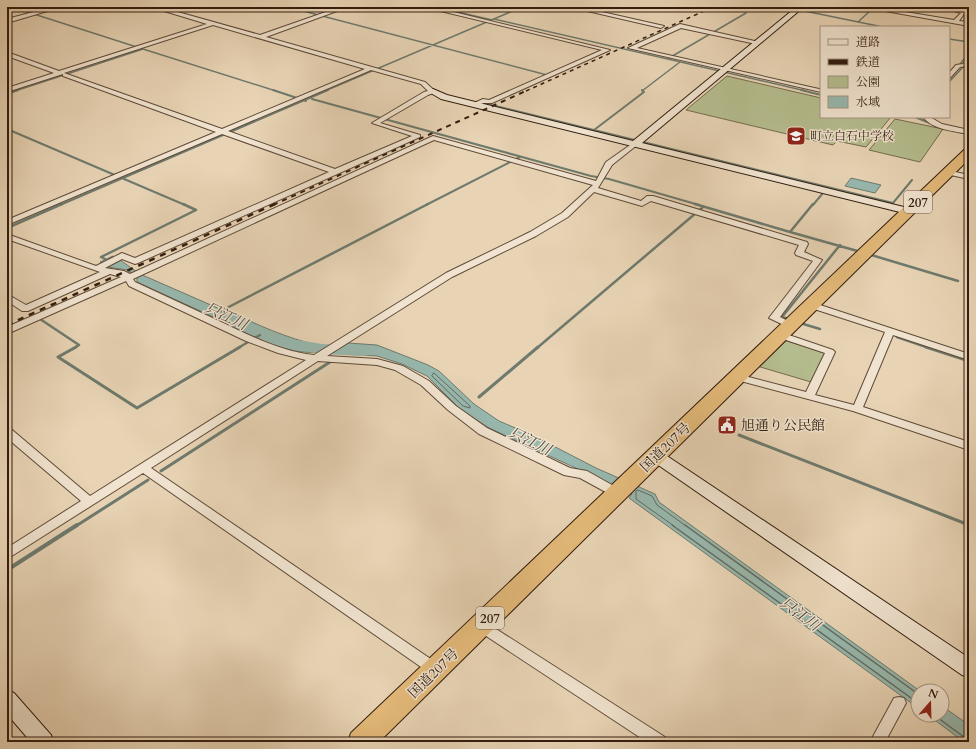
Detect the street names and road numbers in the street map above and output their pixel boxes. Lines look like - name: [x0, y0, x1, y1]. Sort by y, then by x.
- road number: 207: [904, 191, 932, 213]
- street label: 国道207号: [636, 418, 695, 476]
- road number: 207: [476, 607, 504, 629]
- street label: 国道207号: [404, 644, 463, 702]

